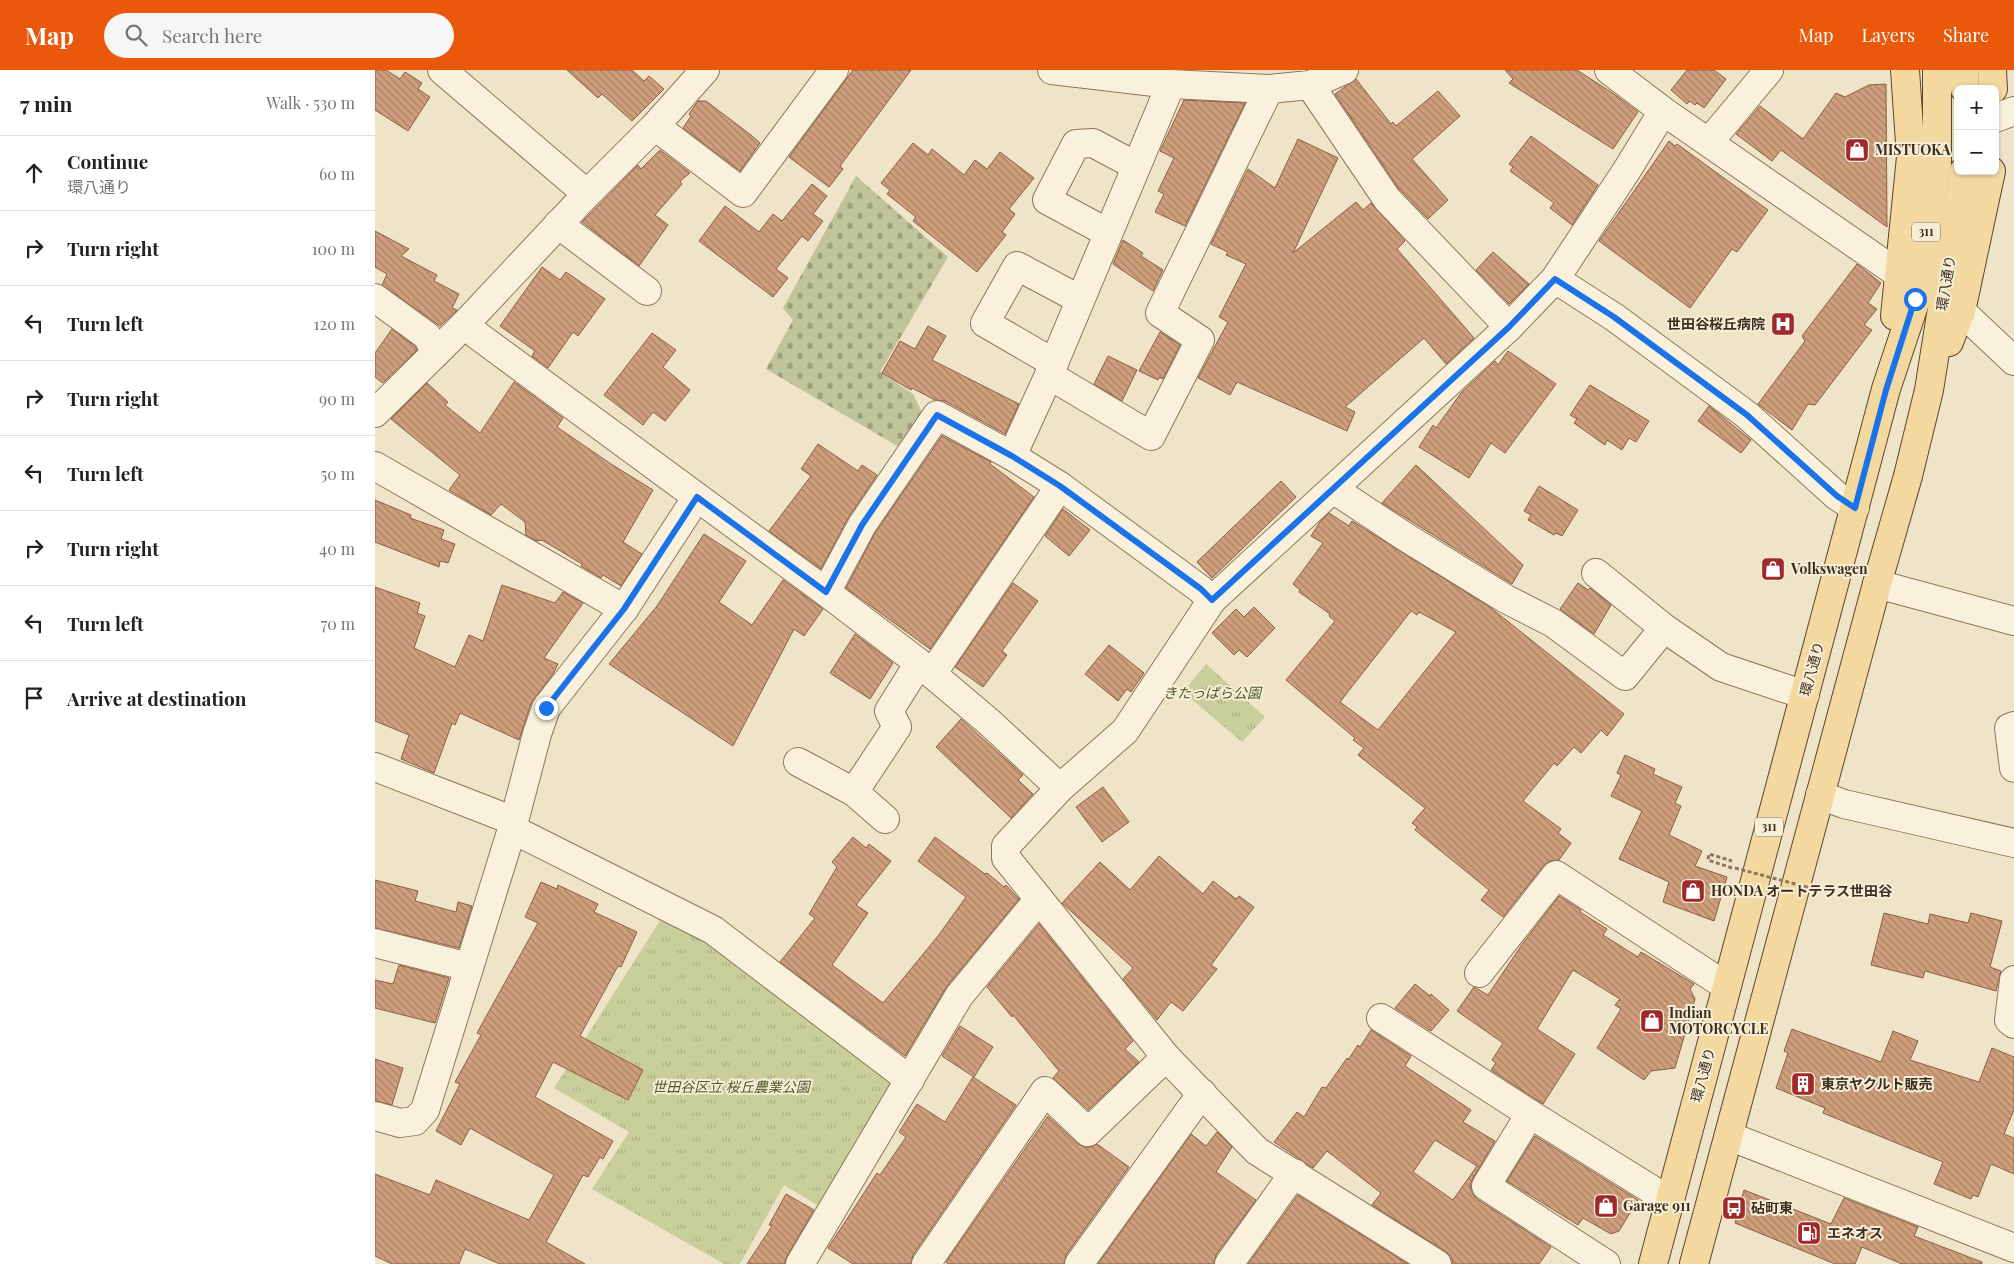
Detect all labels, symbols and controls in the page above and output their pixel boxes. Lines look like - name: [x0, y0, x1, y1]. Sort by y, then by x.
- search box: [104, 13, 454, 58]
- text: Map: [25, 19, 74, 51]
- icon: search: [122, 21, 150, 49]
- text: Search here: [162, 22, 262, 48]
- text: Map: [1798, 23, 1833, 47]
- text: Layers: [1861, 23, 1915, 47]
- text: Share: [1943, 23, 1989, 47]
- map controls: [1954, 85, 1999, 175]
- button: +: [1954, 85, 1999, 130]
- text: 7 min: [20, 89, 73, 117]
- text: Walk · 530 m: [266, 92, 355, 113]
- button: −: [1954, 130, 1999, 175]
- shop icon: MISTUOKA: [1844, 137, 1870, 163]
- place label: MISTUOKA: [1875, 140, 1951, 159]
- text: Continue: [67, 148, 148, 174]
- icon: ahead: [20, 159, 48, 187]
- text: 60 m: [319, 163, 355, 184]
- text: 環八通り: [67, 176, 131, 197]
- road number: 311: [1912, 222, 1940, 242]
- icon: right: [20, 234, 48, 262]
- text: Turn right: [67, 235, 159, 261]
- text: 100 m: [312, 238, 355, 259]
- street label: 環八通り: [1932, 254, 1959, 312]
- route start: [1904, 288, 1927, 311]
- icon: left: [20, 309, 48, 337]
- text: Turn left: [67, 310, 144, 336]
- hospital icon: 世田谷桜丘病院: [1770, 311, 1796, 337]
- text: 120 m: [314, 313, 355, 334]
- place label: 世田谷桜丘病院: [1667, 314, 1765, 333]
- icon: right: [20, 384, 48, 412]
- text: Turn right: [67, 385, 159, 411]
- text: 90 m: [319, 388, 355, 409]
- icon: left: [20, 459, 48, 487]
- text: Turn left: [67, 460, 144, 486]
- text: 50 m: [321, 463, 355, 484]
- icon: right: [20, 534, 48, 562]
- text: Turn right: [67, 535, 159, 561]
- text: 40 m: [319, 538, 355, 559]
- shop icon: Volkswagen: [1760, 556, 1786, 582]
- place label: Volkswagen: [1790, 559, 1868, 578]
- icon: left: [20, 609, 48, 637]
- text: Turn left: [67, 610, 144, 636]
- text: 70 m: [321, 613, 355, 634]
- street label: 環八通り: [1795, 639, 1828, 698]
- park label: きたっぱら公園: [1163, 683, 1263, 702]
- icon: arrive: [20, 684, 48, 712]
- text: Arrive at destination: [67, 685, 247, 711]
- route end: [535, 697, 558, 720]
- road number: 311: [1755, 818, 1783, 836]
- shop icon: HONDA オートテラス世田谷: [1680, 878, 1706, 904]
- place label: HONDA オートテラス世田谷: [1711, 881, 1893, 900]
- place label: Indian MOTORCYCLE: [1669, 1003, 1768, 1038]
- shop icon: Indian MOTORCYCLE: [1639, 1008, 1665, 1034]
- street label: 環八通り: [1686, 1045, 1719, 1104]
- building icon: 東京ヤクルト販売: [1790, 1071, 1816, 1097]
- place label: 東京ヤクルト販売: [1821, 1074, 1933, 1093]
- park label: 世田谷区立 桜丘農業公園: [652, 1077, 812, 1096]
- shop icon: Garage 911: [1593, 1193, 1619, 1219]
- bus stop icon: 砧町東: [1721, 1195, 1747, 1221]
- place label: Garage 911: [1623, 1196, 1691, 1215]
- place label: 砧町東: [1751, 1198, 1793, 1217]
- fuel station icon: エネオス: [1796, 1220, 1822, 1246]
- place label: エネオス: [1827, 1223, 1883, 1242]

